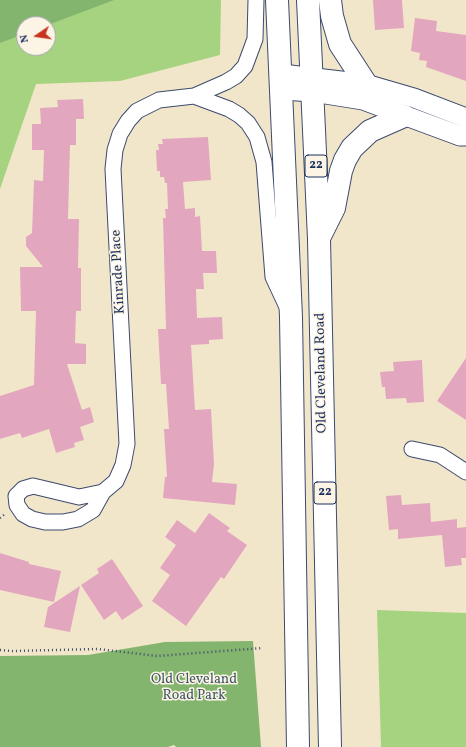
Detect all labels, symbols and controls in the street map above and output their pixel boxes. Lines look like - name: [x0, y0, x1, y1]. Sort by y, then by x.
- north arrow: [16, 16, 56, 56]
- text: N: [17, 33, 33, 44]
- road number: 22: [305, 155, 327, 177]
- street label: Kinrade Place: [108, 229, 130, 315]
- street label: Old Cleveland Road: [313, 313, 331, 433]
- road number: 22: [314, 482, 336, 504]
- park label: Old Cleveland Road Park: [151, 672, 237, 704]

